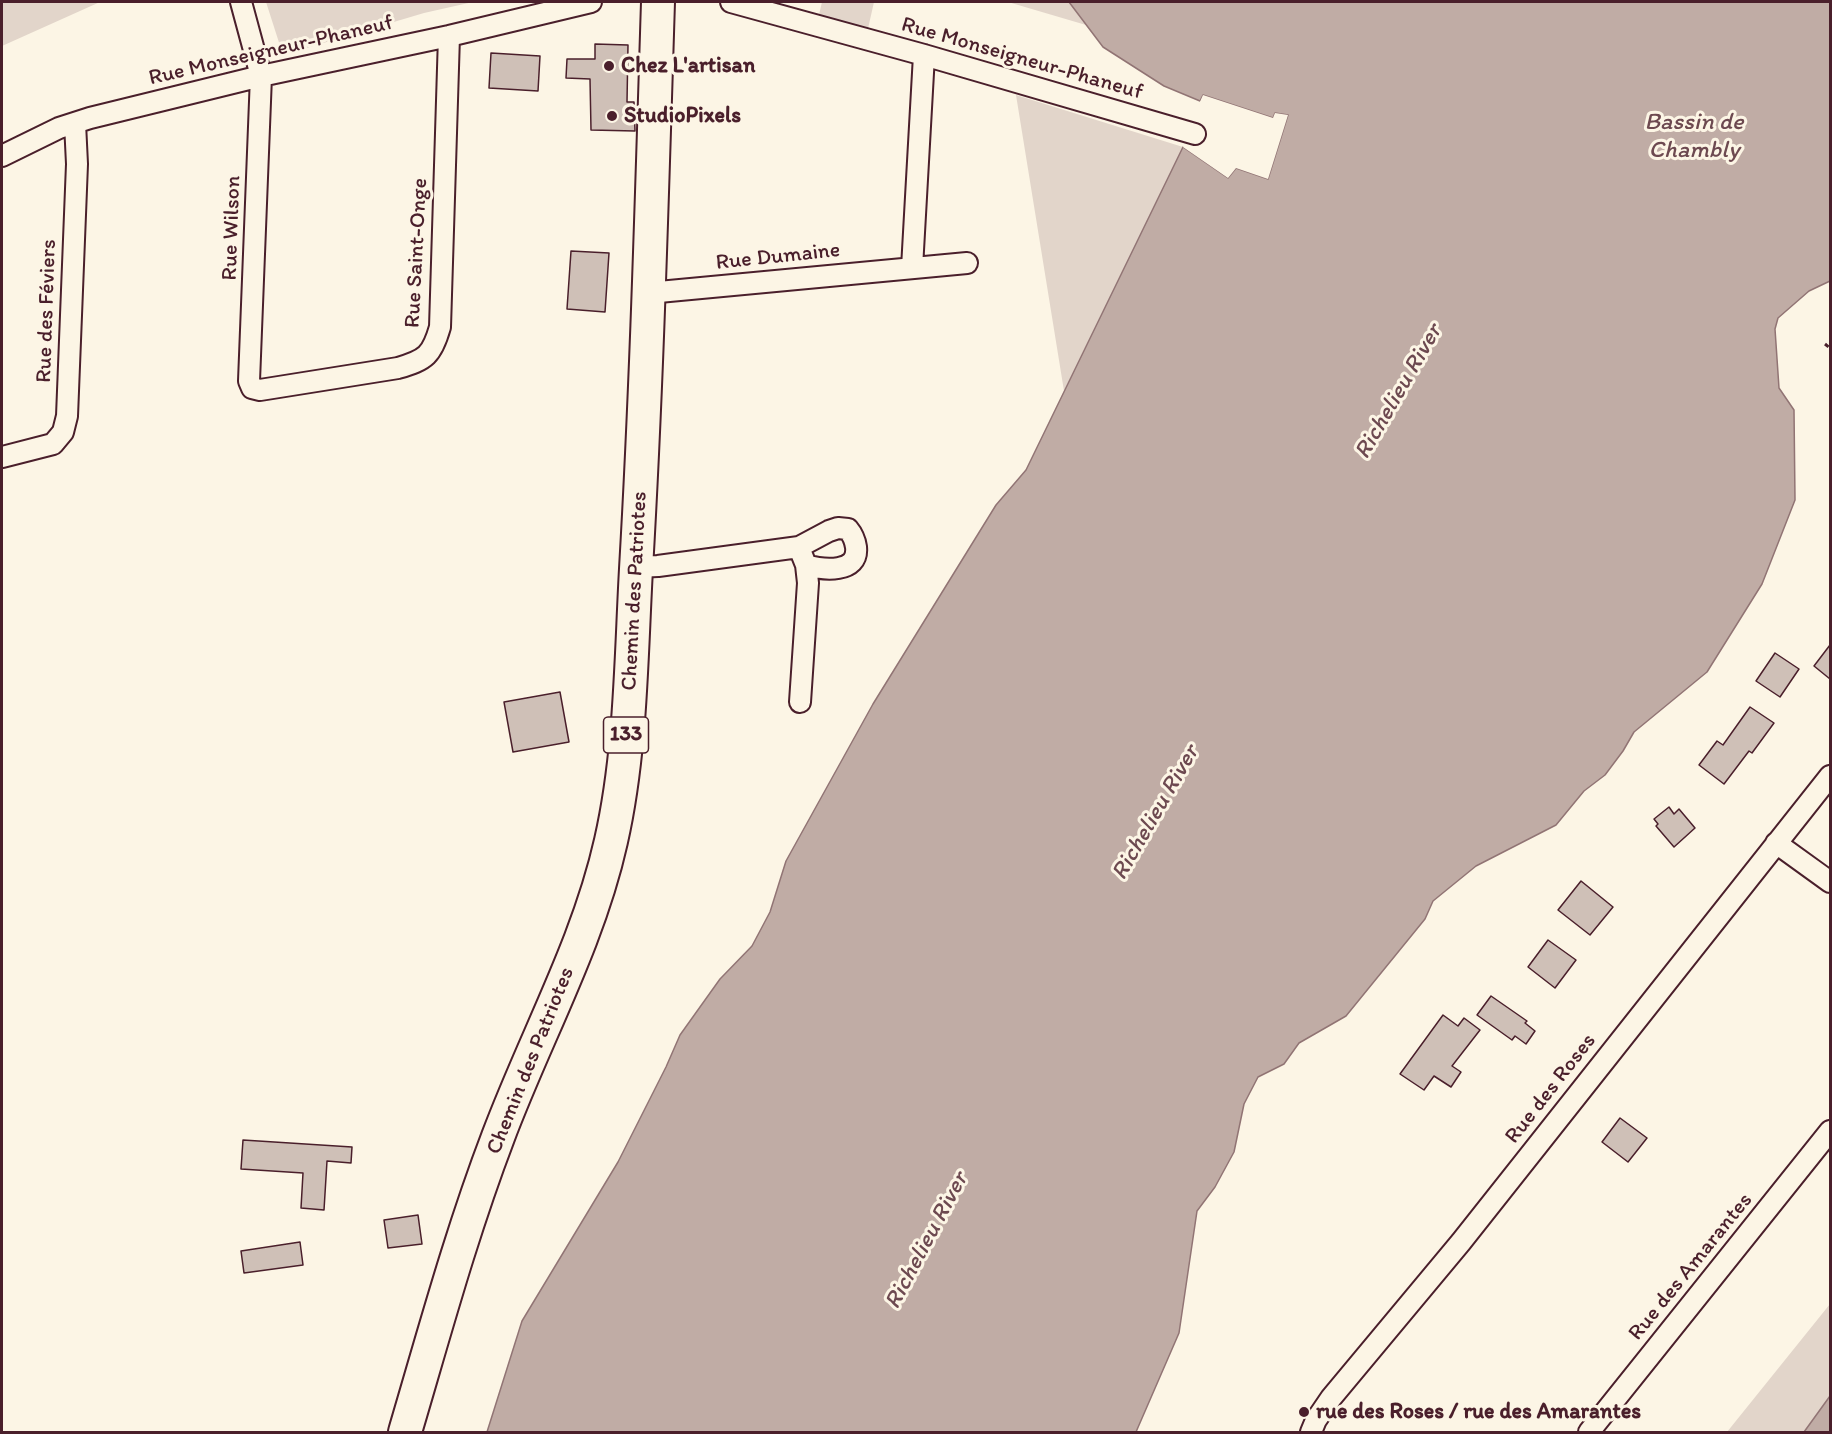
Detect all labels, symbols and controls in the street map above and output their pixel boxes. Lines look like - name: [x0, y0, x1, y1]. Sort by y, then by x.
- street label: Rue Monseigneur-Phaneuf: [146, 10, 396, 92]
- street label: Rue Monseigneur-Phaneuf: [898, 12, 1146, 106]
- place label: Chez L'artisan: [621, 53, 755, 79]
- marker: Chez L'artisan: [602, 59, 616, 73]
- place label: StudioPixels: [624, 103, 741, 129]
- marker: StudioPixels: [605, 109, 619, 123]
- water label: Bassin de Chambly: [1644, 109, 1744, 165]
- street label: Rue Wilson: [217, 175, 247, 281]
- street label: Rue Saint-Onge: [400, 177, 434, 329]
- street label: Rue Dumaine: [715, 237, 841, 277]
- street label: Rue des Féviers: [31, 239, 63, 383]
- water label: Richelieu River: [1349, 320, 1449, 464]
- street label: Chemin des Patriotes: [617, 491, 653, 691]
- road number: 133: [604, 717, 648, 753]
- water label: Richelieu River: [1106, 741, 1206, 885]
- street label: Chemin des Patriotes: [481, 963, 581, 1159]
- street label: Rue des Roses: [1500, 1029, 1602, 1149]
- water label: Richelieu River: [879, 1168, 975, 1314]
- street label: Rue des Amarantes: [1623, 1188, 1759, 1346]
- place label: rue des Roses / rue des Amarantes: [1316, 1399, 1641, 1425]
- marker: rue des Roses / rue des Amarantes: [1297, 1405, 1311, 1419]

